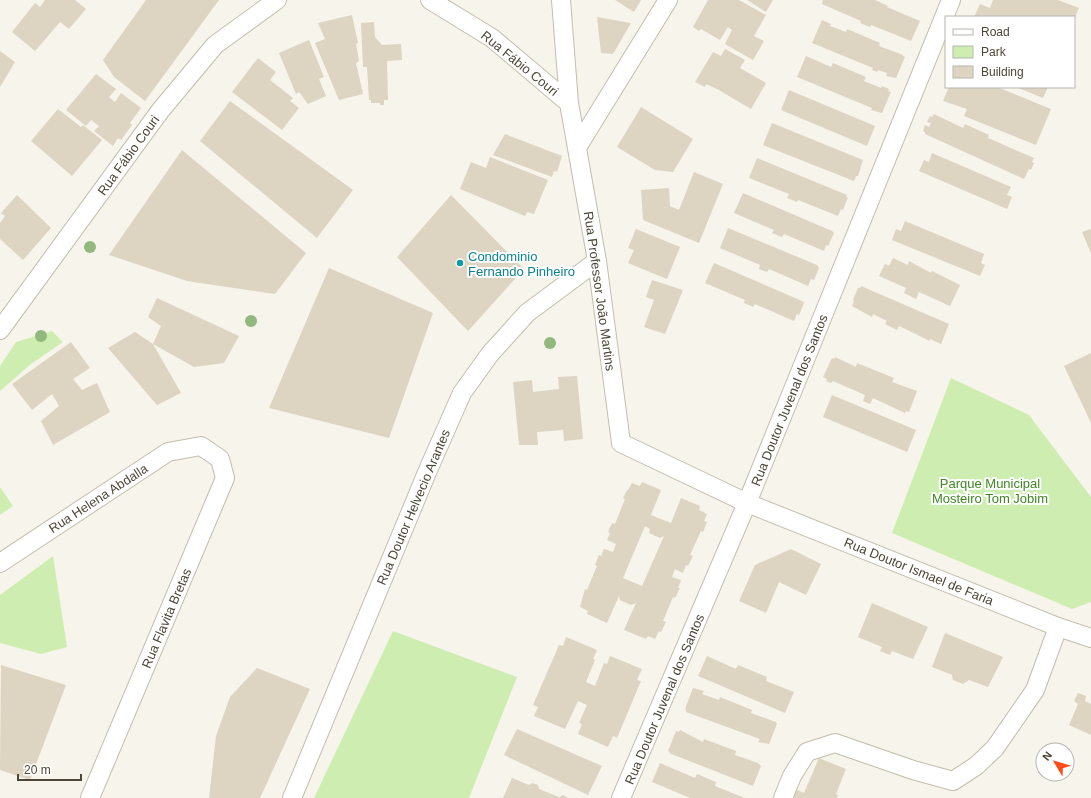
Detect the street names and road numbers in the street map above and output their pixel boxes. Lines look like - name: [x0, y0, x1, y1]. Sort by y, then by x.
- street label: Rua Fábio Couri: [478, 28, 561, 99]
- street label: Rua Fábio Couri: [95, 113, 162, 198]
- street label: Rua Professor João Martins: [581, 210, 618, 372]
- street label: Rua Doutor Juvenal dos Santos: [748, 312, 831, 488]
- street label: Rua Doutor Helvecio Arantes: [374, 427, 453, 587]
- street label: Rua Helena Abdalla: [46, 460, 151, 536]
- street label: Rua Doutor Ismael de Faria: [842, 535, 996, 609]
- street label: Rua Flavita Bretas: [139, 566, 194, 670]
- street label: Rua Doutor Juvenal dos Santos: [622, 611, 707, 787]

